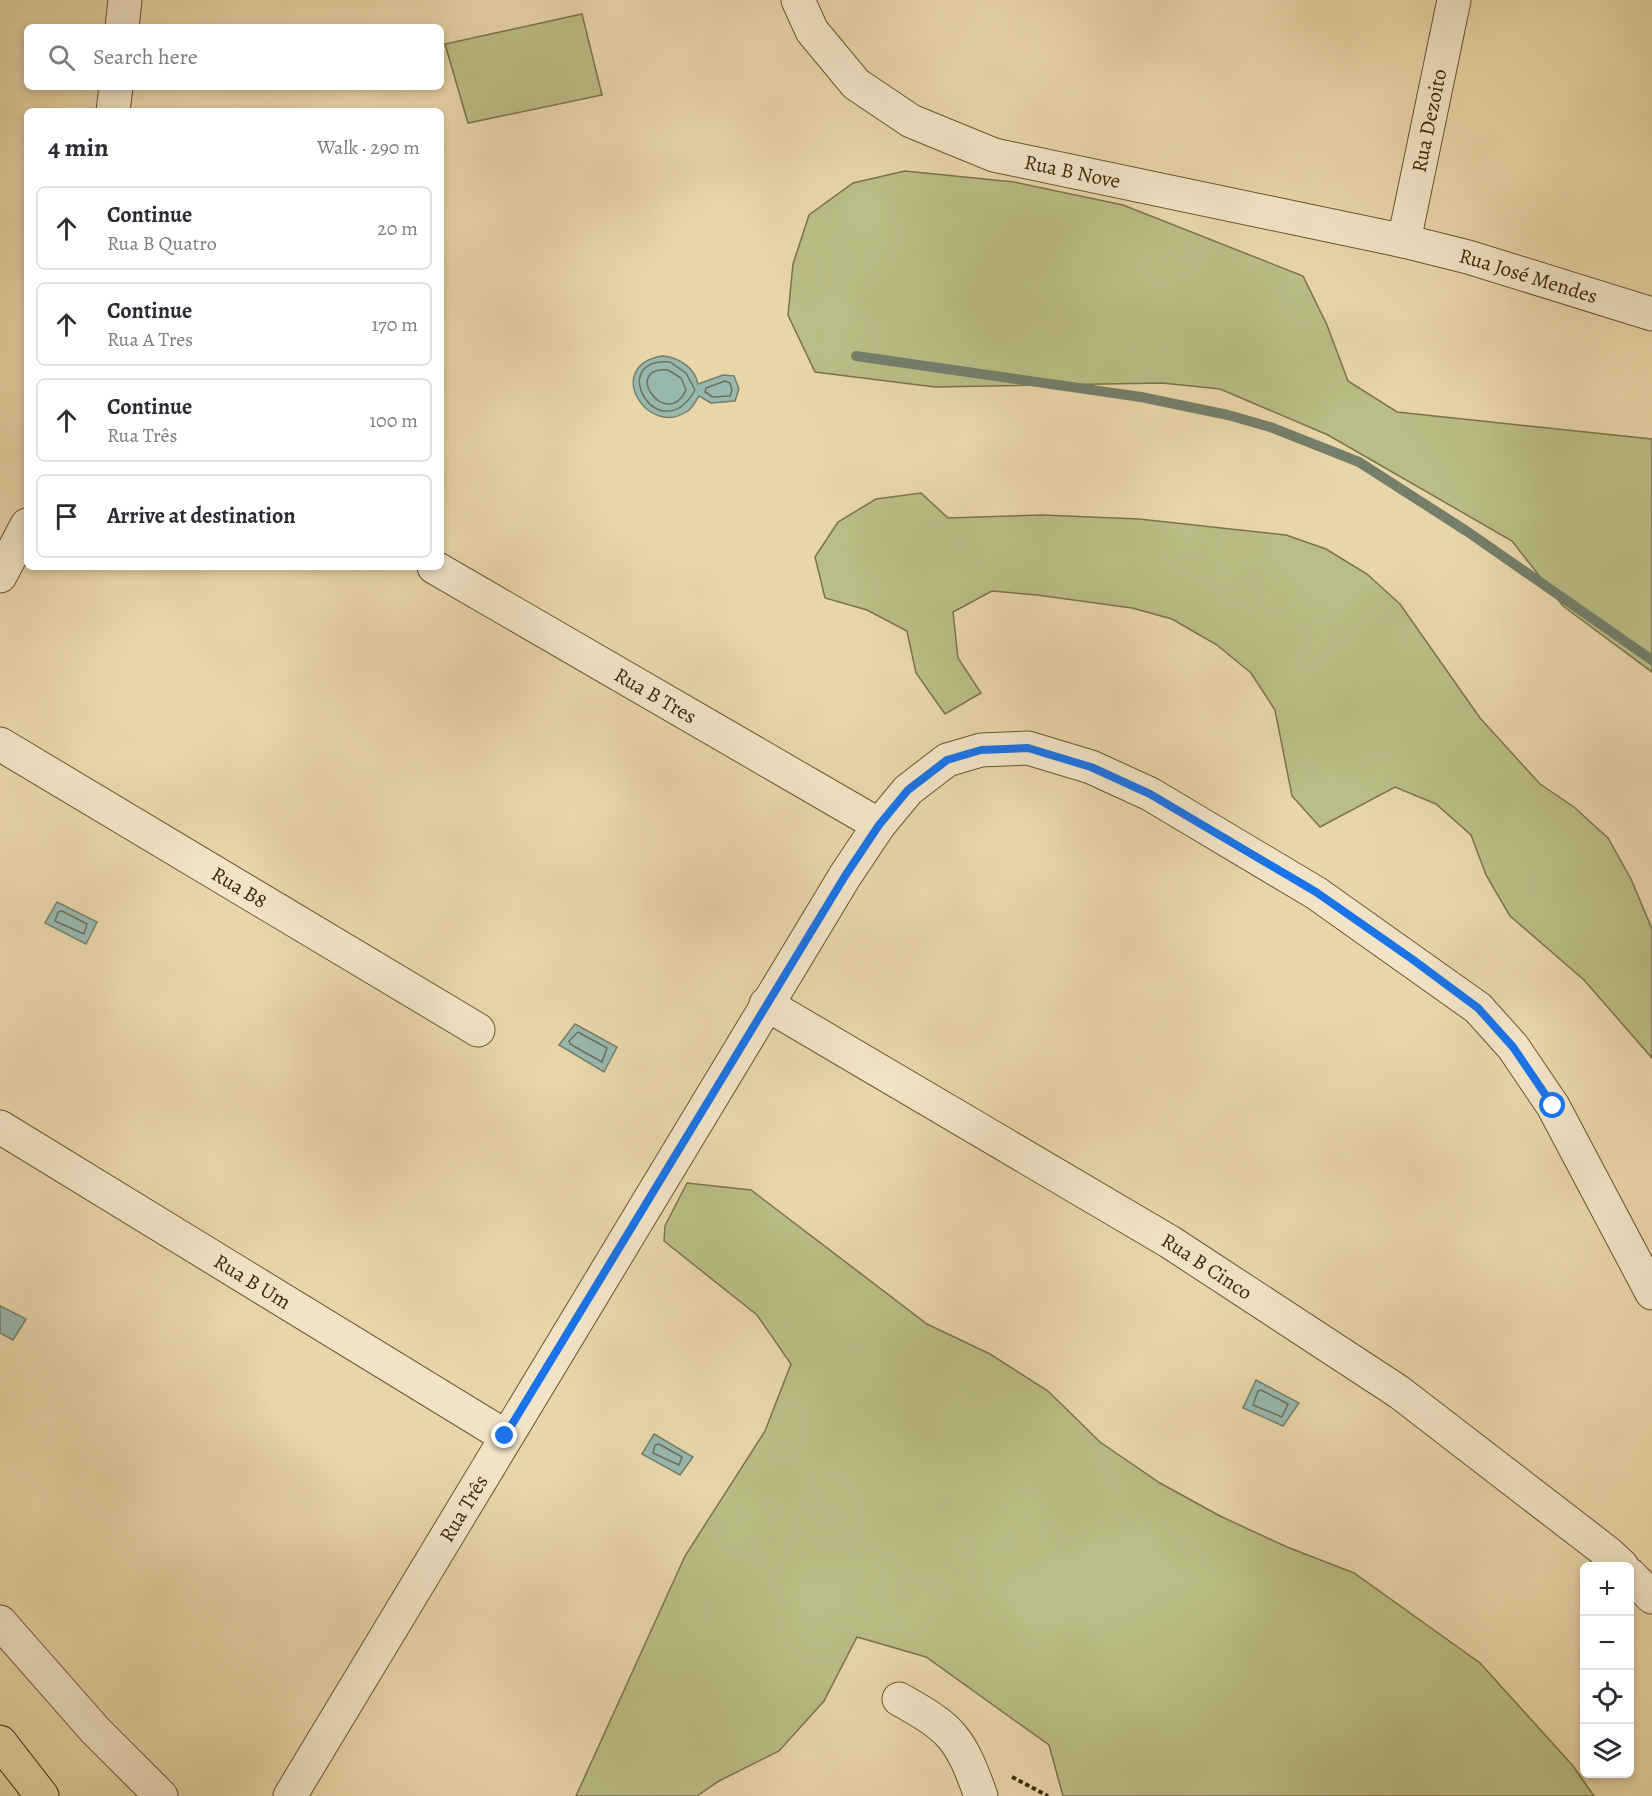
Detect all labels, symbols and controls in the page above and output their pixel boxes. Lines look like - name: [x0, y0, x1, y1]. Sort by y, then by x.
- search box: [24, 24, 444, 90]
- icon: search: [45, 41, 78, 74]
- text: Search here: [93, 42, 198, 72]
- street label: Rua Dezoito: [1405, 66, 1453, 175]
- text: 4 min: [48, 130, 109, 165]
- text: Walk · 290 m: [317, 134, 420, 161]
- street label: Rua B Nove: [1022, 148, 1123, 195]
- text: Continue: [107, 200, 192, 230]
- icon: ahead: [50, 212, 83, 245]
- text: 20 m: [377, 215, 418, 242]
- text: Rua B Quatro: [107, 230, 217, 257]
- street label: Rua José Mendes: [1456, 241, 1601, 310]
- text: Continue: [107, 296, 192, 326]
- icon: ahead: [50, 308, 83, 341]
- text: 170 m: [372, 311, 418, 338]
- text: Rua A Tres: [107, 326, 193, 353]
- text: Continue: [107, 392, 192, 422]
- icon: ahead: [50, 404, 83, 437]
- text: 100 m: [369, 407, 418, 434]
- text: Rua Três: [107, 422, 178, 449]
- icon: arrive: [50, 500, 83, 533]
- text: Arrive at destination: [107, 501, 296, 531]
- street label: Rua B Tres: [609, 661, 702, 730]
- street label: Rua B8: [206, 860, 272, 915]
- route start: [1539, 1092, 1565, 1118]
- street label: Rua B Cinco: [1156, 1226, 1258, 1306]
- street label: Rua B Um: [209, 1247, 296, 1316]
- route end: [491, 1422, 517, 1448]
- street label: Rua Três: [432, 1469, 495, 1547]
- map controls: [1580, 1562, 1634, 1778]
- button: +: [1580, 1562, 1634, 1616]
- button: −: [1580, 1616, 1634, 1670]
- button: locate: [1580, 1670, 1634, 1724]
- button: layers: [1580, 1724, 1634, 1778]

